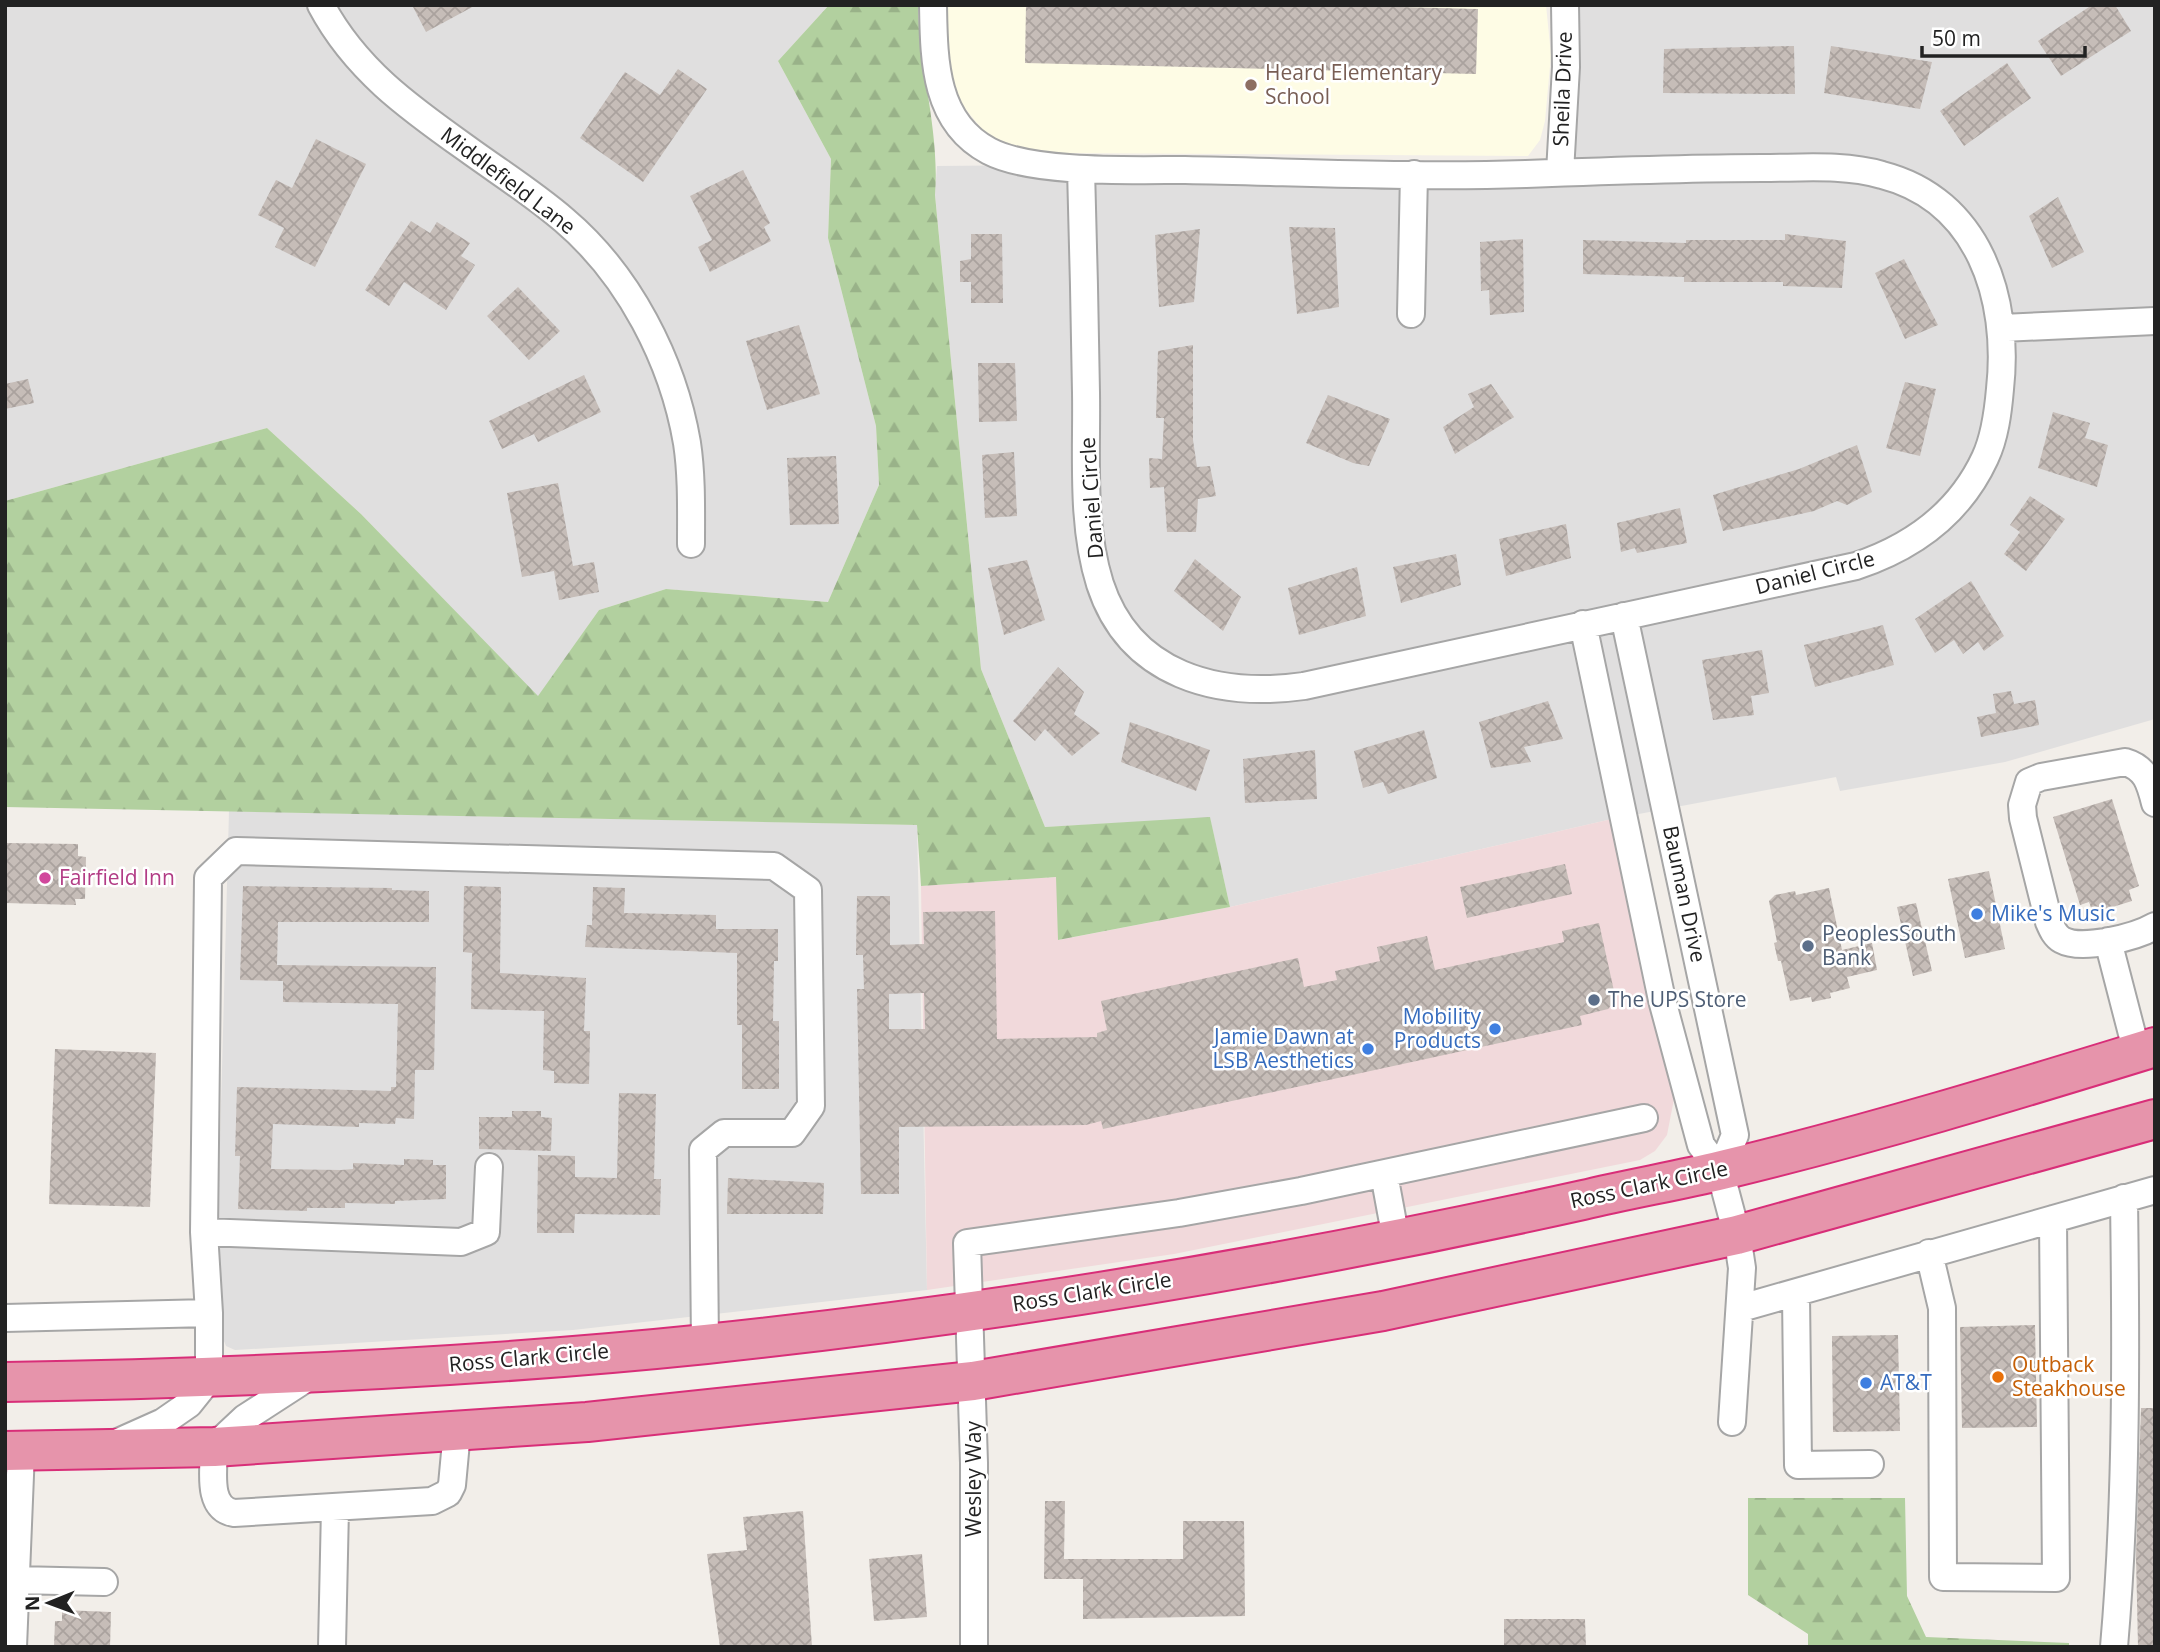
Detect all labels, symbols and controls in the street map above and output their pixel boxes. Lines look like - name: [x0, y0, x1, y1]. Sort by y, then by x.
- scale bar: [1922, 14, 2085, 58]
- text: 50 m: [1932, 24, 1981, 52]
- street label: Sheila Drive: [1546, 31, 1578, 147]
- place label: Heard Elementary School: [1265, 58, 1442, 110]
- marker: Heard Elementary School: [1243, 77, 1259, 93]
- street label: Middlefield Lane: [435, 120, 582, 240]
- street label: Daniel Circle: [1073, 436, 1109, 560]
- street label: Daniel Circle: [1752, 544, 1877, 600]
- street label: Bauman Drive: [1657, 823, 1713, 965]
- place label: Fairfield Inn: [59, 863, 175, 891]
- marker: Fairfield Inn: [37, 870, 53, 886]
- place label: Mike's Music: [1991, 899, 2115, 927]
- marker: Mike's Music: [1969, 906, 1985, 922]
- place label: PeoplesSouth Bank: [1822, 919, 1956, 971]
- marker: PeoplesSouth Bank: [1800, 938, 1816, 954]
- place label: The UPS Store: [1608, 985, 1747, 1013]
- marker: The UPS Store: [1586, 992, 1602, 1008]
- place label: Mobility Products: [1394, 1002, 1481, 1054]
- marker: Mobility Products: [1487, 1021, 1503, 1037]
- place label: Jamie Dawn at LSB Aesthetics: [1212, 1022, 1354, 1074]
- marker: Jamie Dawn at LSB Aesthetics: [1360, 1041, 1376, 1057]
- street label: Ross Clark Circle: [1567, 1154, 1730, 1214]
- street label: Ross Clark Circle: [1010, 1265, 1173, 1317]
- street label: Ross Clark Circle: [448, 1336, 610, 1378]
- place label: Outback Steakhouse: [2012, 1350, 2126, 1402]
- place label: AT&T: [1880, 1368, 1932, 1396]
- marker: Outback Steakhouse: [1990, 1369, 2006, 1385]
- marker: AT&T: [1858, 1375, 1874, 1391]
- street label: Wesley Way: [959, 1421, 987, 1537]
- north arrow: [14, 1568, 84, 1638]
- text: N: [19, 1595, 45, 1611]

